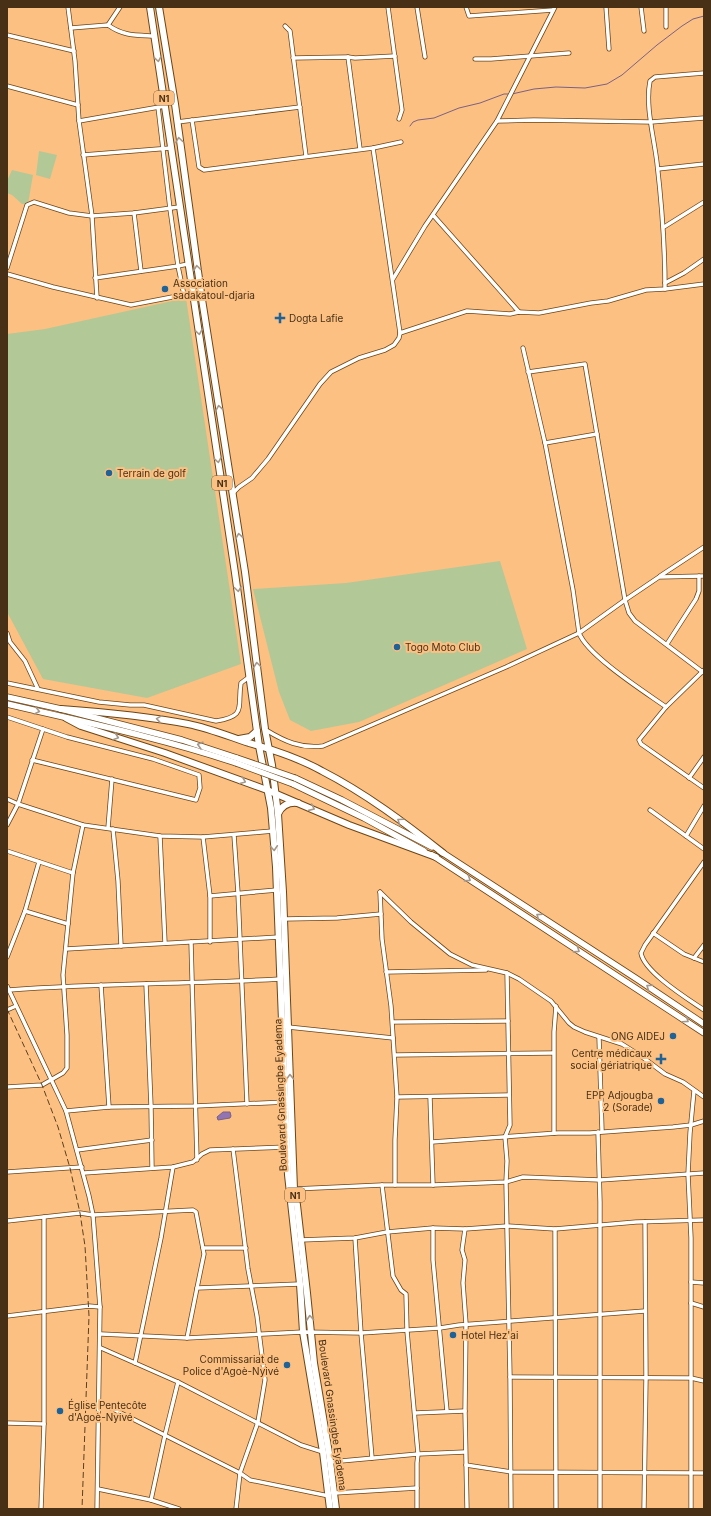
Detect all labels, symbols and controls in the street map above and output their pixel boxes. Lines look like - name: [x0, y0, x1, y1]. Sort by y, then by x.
- one-way arrow: [153, 56, 162, 62]
- road number: N1: [154, 91, 174, 105]
- one-way arrow: [175, 137, 184, 143]
- one-way arrow: [193, 265, 202, 272]
- place label: Association sadakatoul-djaria: [173, 277, 255, 301]
- marker: Association sadakatoul-djaria: [160, 284, 170, 294]
- marker: Dogta Lafie: [274, 312, 286, 324]
- place label: Dogta Lafie: [289, 312, 343, 324]
- one-way arrow: [194, 329, 202, 335]
- one-way arrow: [215, 404, 223, 411]
- one-way arrow: [213, 457, 222, 463]
- place label: Terrain de golf: [117, 467, 186, 479]
- marker: Terrain de golf: [104, 468, 114, 478]
- road number: N1: [212, 476, 232, 490]
- one-way arrow: [235, 533, 244, 539]
- one-way arrow: [233, 586, 242, 592]
- place label: Togo Moto Club: [405, 641, 480, 653]
- marker: Togo Moto Club: [392, 642, 402, 652]
- one-way arrow: [253, 662, 262, 668]
- one-way arrow: [34, 707, 40, 715]
- one-way arrow: [156, 715, 162, 724]
- one-way arrow: [112, 732, 119, 741]
- one-way arrow: [197, 741, 204, 750]
- one-way arrow: [240, 776, 247, 784]
- one-way arrow: [308, 804, 315, 812]
- one-way arrow: [398, 819, 405, 826]
- one-way arrow: [270, 845, 279, 851]
- one-way arrow: [464, 874, 471, 882]
- one-way arrow: [536, 914, 543, 921]
- one-way arrow: [573, 945, 580, 953]
- one-way arrow: [646, 985, 653, 992]
- one-way arrow: [682, 1016, 689, 1023]
- street label: Boulevard Gnassingbe Eyadema: [271, 1019, 289, 1171]
- place label: ONG AIDEJ: [611, 1030, 665, 1042]
- marker: ONG AIDEJ: [668, 1031, 678, 1041]
- place label: Centre médicaux social gériatrique: [570, 1047, 653, 1071]
- marker: Centre médicaux social gériatrique: [655, 1053, 667, 1065]
- one-way arrow: [286, 1074, 294, 1080]
- place label: EPP Adjougba 2 (Sorade): [586, 1089, 653, 1113]
- marker: EPP Adjougba 2 (Sorade): [656, 1096, 666, 1106]
- road number: N1: [285, 1188, 305, 1202]
- one-way arrow: [305, 1315, 314, 1321]
- place label: Hotel Hez'ai: [461, 1329, 518, 1341]
- marker: Hotel Hez'ai: [448, 1330, 458, 1340]
- street label: Boulevard Gnassingbe Eyadema: [316, 1339, 350, 1491]
- place label: Commissariat de Police d'Agoè-Nyivé: [183, 1353, 279, 1377]
- marker: Commissariat de Police d'Agoè-Nyivé: [282, 1360, 292, 1370]
- place label: Église Pentecôte d'Agoè-Nyivé: [68, 1398, 147, 1423]
- marker: Église Pentecôte d'Agoè-Nyivé: [55, 1406, 65, 1416]

